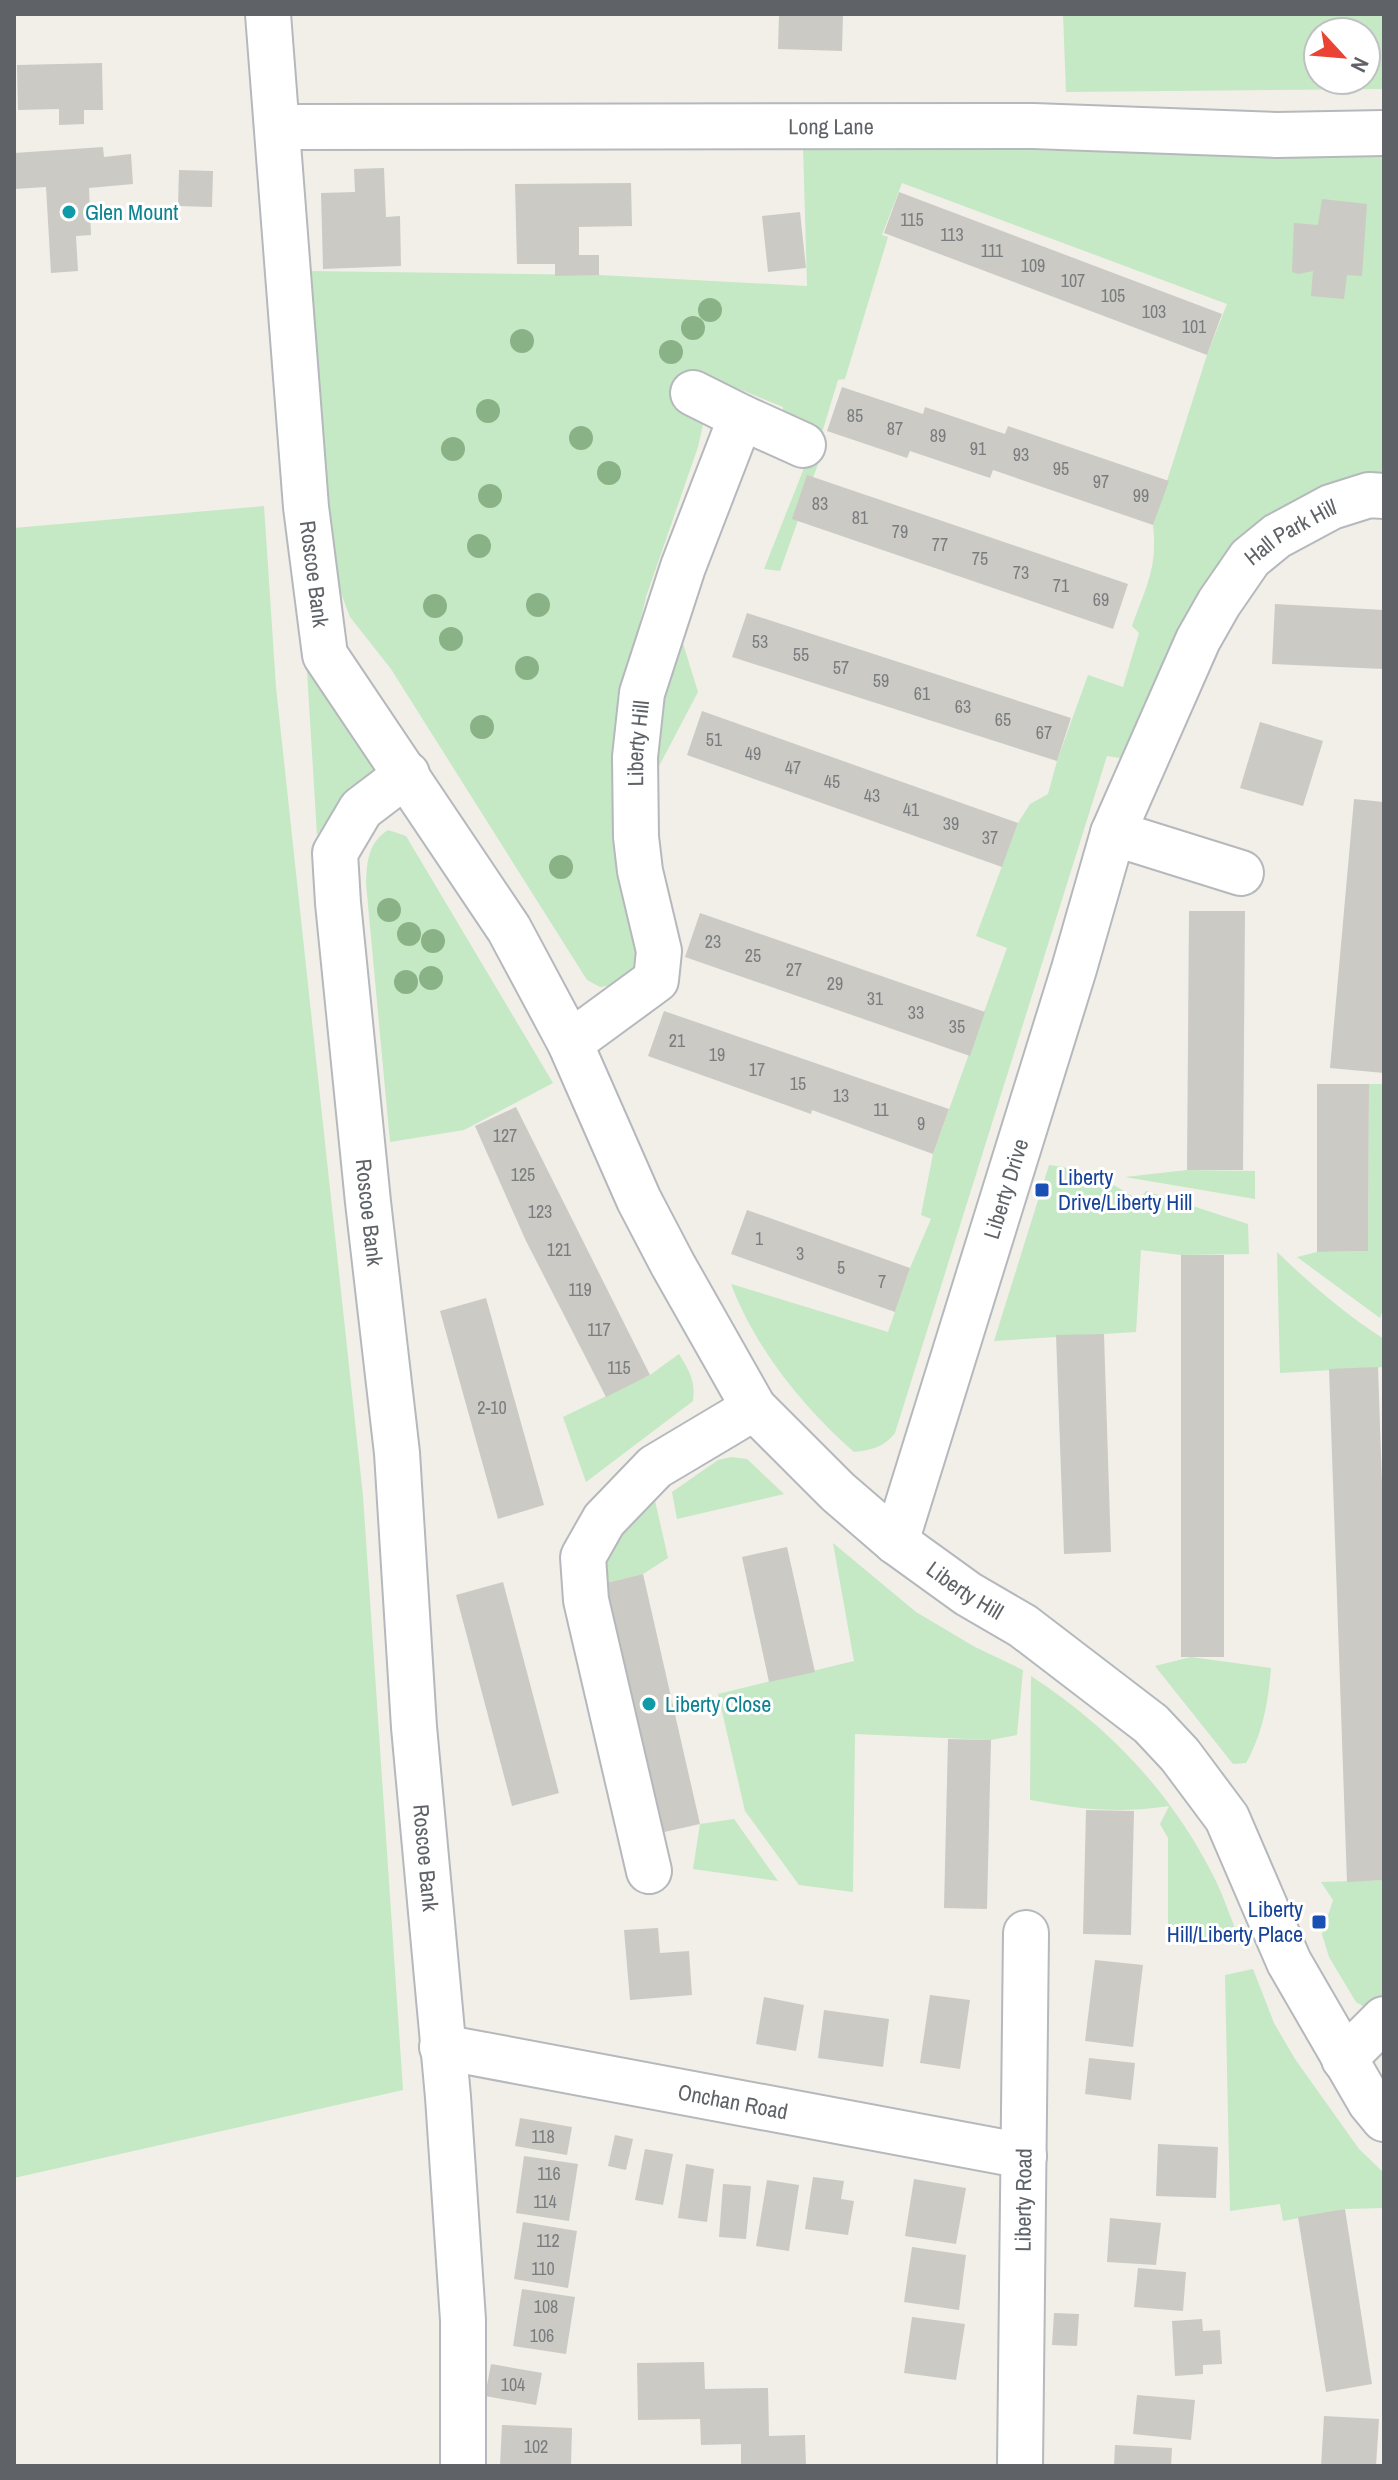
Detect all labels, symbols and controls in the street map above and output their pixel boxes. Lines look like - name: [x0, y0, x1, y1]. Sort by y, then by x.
- north arrow: [1302, 16, 1382, 96]
- text: N: [1344, 52, 1376, 77]
- street label: Long Lane: [788, 111, 874, 141]
- place label: Glen Mount: [85, 197, 178, 227]
- marker: Glen Mount: [60, 203, 78, 221]
- house number: 115: [900, 207, 924, 232]
- house number: 113: [940, 222, 964, 247]
- house number: 111: [981, 238, 1004, 263]
- house number: 109: [1021, 253, 1045, 278]
- house number: 107: [1061, 268, 1085, 293]
- house number: 105: [1101, 283, 1125, 308]
- house number: 103: [1142, 299, 1166, 324]
- house number: 101: [1182, 314, 1207, 339]
- house number: 85: [847, 403, 863, 428]
- house number: 87: [887, 416, 903, 441]
- house number: 89: [930, 423, 946, 448]
- house number: 91: [970, 436, 987, 461]
- house number: 93: [1013, 442, 1029, 467]
- house number: 95: [1053, 456, 1069, 481]
- house number: 97: [1093, 469, 1109, 494]
- house number: 99: [1133, 483, 1149, 508]
- house number: 83: [812, 491, 828, 516]
- street label: Hall Park Hill: [1238, 491, 1340, 572]
- house number: 81: [852, 505, 869, 530]
- street label: Roscoe Bank: [293, 519, 336, 630]
- house number: 79: [892, 519, 908, 544]
- house number: 77: [932, 532, 948, 557]
- house number: 75: [972, 546, 988, 571]
- house number: 73: [1013, 560, 1029, 585]
- house number: 71: [1053, 573, 1070, 598]
- house number: 69: [1093, 587, 1109, 612]
- house number: 53: [752, 629, 768, 654]
- house number: 55: [793, 642, 809, 667]
- house number: 57: [833, 655, 849, 680]
- house number: 59: [873, 668, 889, 693]
- house number: 61: [914, 681, 931, 706]
- house number: 63: [955, 694, 971, 719]
- street label: Liberty Hill: [620, 699, 656, 787]
- house number: 65: [995, 707, 1011, 732]
- house number: 67: [1036, 720, 1052, 745]
- house number: 51: [706, 727, 723, 752]
- house number: 49: [745, 741, 761, 766]
- house number: 47: [785, 755, 801, 780]
- house number: 45: [824, 769, 840, 794]
- house number: 43: [864, 783, 880, 808]
- house number: 41: [903, 797, 920, 822]
- house number: 39: [943, 811, 959, 836]
- house number: 37: [982, 825, 998, 850]
- house number: 23: [705, 929, 721, 954]
- house number: 25: [745, 943, 761, 968]
- house number: 27: [786, 957, 802, 982]
- house number: 29: [827, 971, 843, 996]
- house number: 31: [867, 986, 884, 1011]
- house number: 33: [908, 1000, 924, 1025]
- house number: 35: [949, 1014, 965, 1039]
- house number: 21: [669, 1028, 686, 1053]
- house number: 19: [709, 1042, 725, 1067]
- house number: 17: [749, 1057, 765, 1082]
- house number: 15: [790, 1071, 806, 1096]
- house number: 13: [833, 1083, 849, 1108]
- house number: 11: [873, 1097, 889, 1122]
- house number: 9: [917, 1111, 925, 1136]
- house number: 127: [493, 1123, 517, 1148]
- street label: Liberty Drive: [976, 1135, 1035, 1242]
- street label: Roscoe Bank: [349, 1157, 390, 1268]
- house number: 125: [511, 1162, 535, 1187]
- place label: Liberty Drive/Liberty Hill: [1058, 1162, 1192, 1217]
- marker: Liberty Drive/Liberty Hill: [1033, 1181, 1051, 1199]
- house number: 123: [528, 1199, 552, 1224]
- house number: 1: [755, 1226, 764, 1251]
- house number: 121: [547, 1237, 572, 1262]
- house number: 3: [796, 1241, 804, 1266]
- house number: 5: [837, 1255, 845, 1280]
- house number: 7: [878, 1269, 886, 1294]
- house number: 119: [568, 1277, 592, 1302]
- house number: 117: [587, 1317, 611, 1342]
- house number: 115: [607, 1355, 631, 1380]
- house number: 2-10: [477, 1395, 507, 1420]
- street label: Liberty Hill: [921, 1554, 1009, 1626]
- place label: Liberty Close: [665, 1689, 771, 1719]
- marker: Liberty Close: [640, 1695, 658, 1713]
- street label: Roscoe Bank: [406, 1803, 446, 1914]
- place label: Liberty Hill/Liberty Place: [1167, 1894, 1303, 1949]
- marker: Liberty Hill/Liberty Place: [1310, 1913, 1328, 1931]
- street label: Onchan Road: [675, 2076, 790, 2126]
- house number: 118: [531, 2124, 555, 2149]
- street label: Liberty Road: [1007, 2148, 1039, 2252]
- house number: 116: [537, 2161, 561, 2186]
- house number: 114: [533, 2189, 557, 2214]
- house number: 112: [536, 2228, 560, 2253]
- house number: 110: [531, 2256, 555, 2281]
- house number: 108: [534, 2294, 558, 2319]
- house number: 106: [530, 2323, 554, 2348]
- house number: 104: [501, 2372, 525, 2397]
- house number: 102: [524, 2434, 548, 2459]

